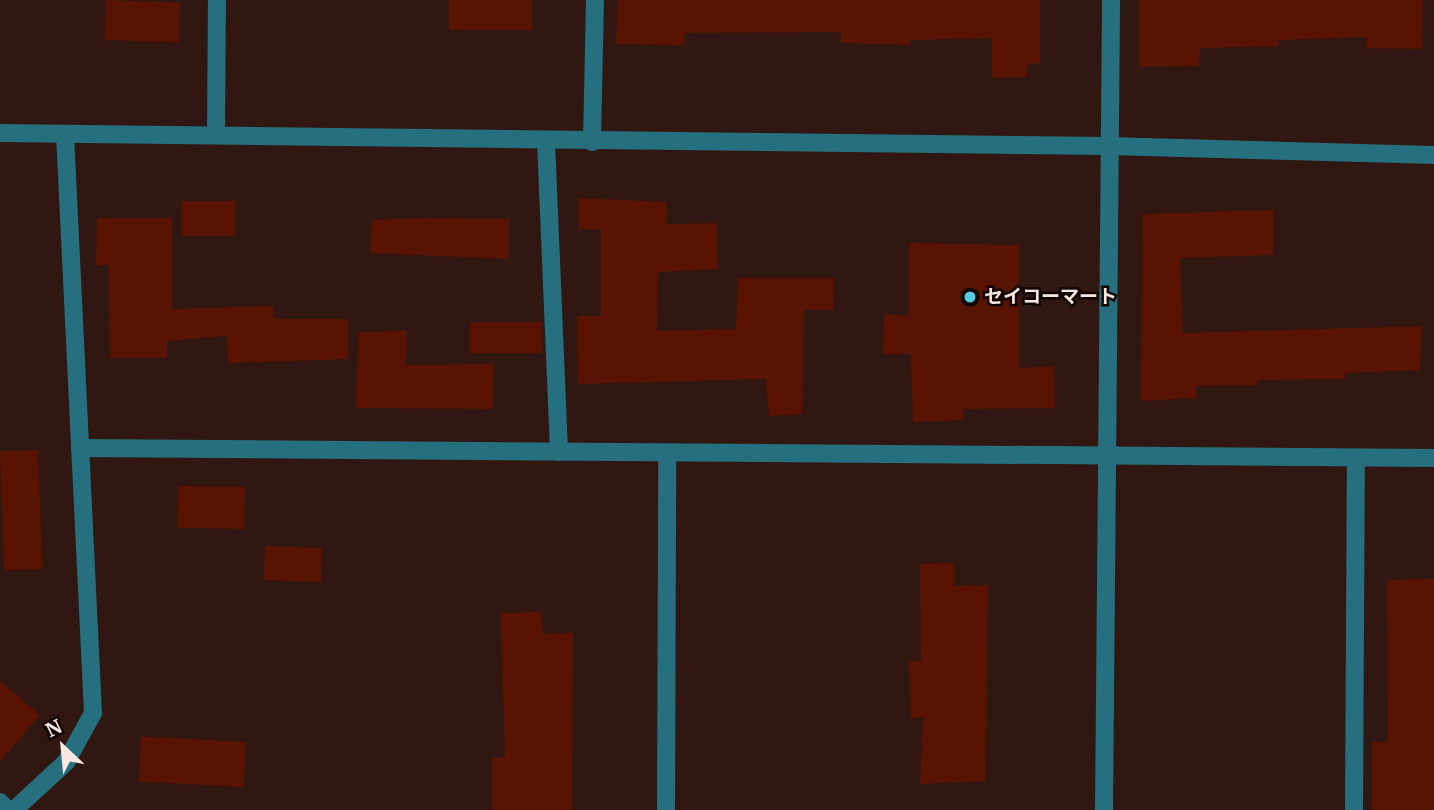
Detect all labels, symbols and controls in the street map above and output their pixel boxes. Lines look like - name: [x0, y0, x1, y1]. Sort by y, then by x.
- place label: セイコーマート: [984, 286, 1117, 308]
- marker: セイコーマート: [962, 289, 978, 305]
- north arrow: [28, 712, 98, 782]
- text: N: [42, 714, 66, 742]

